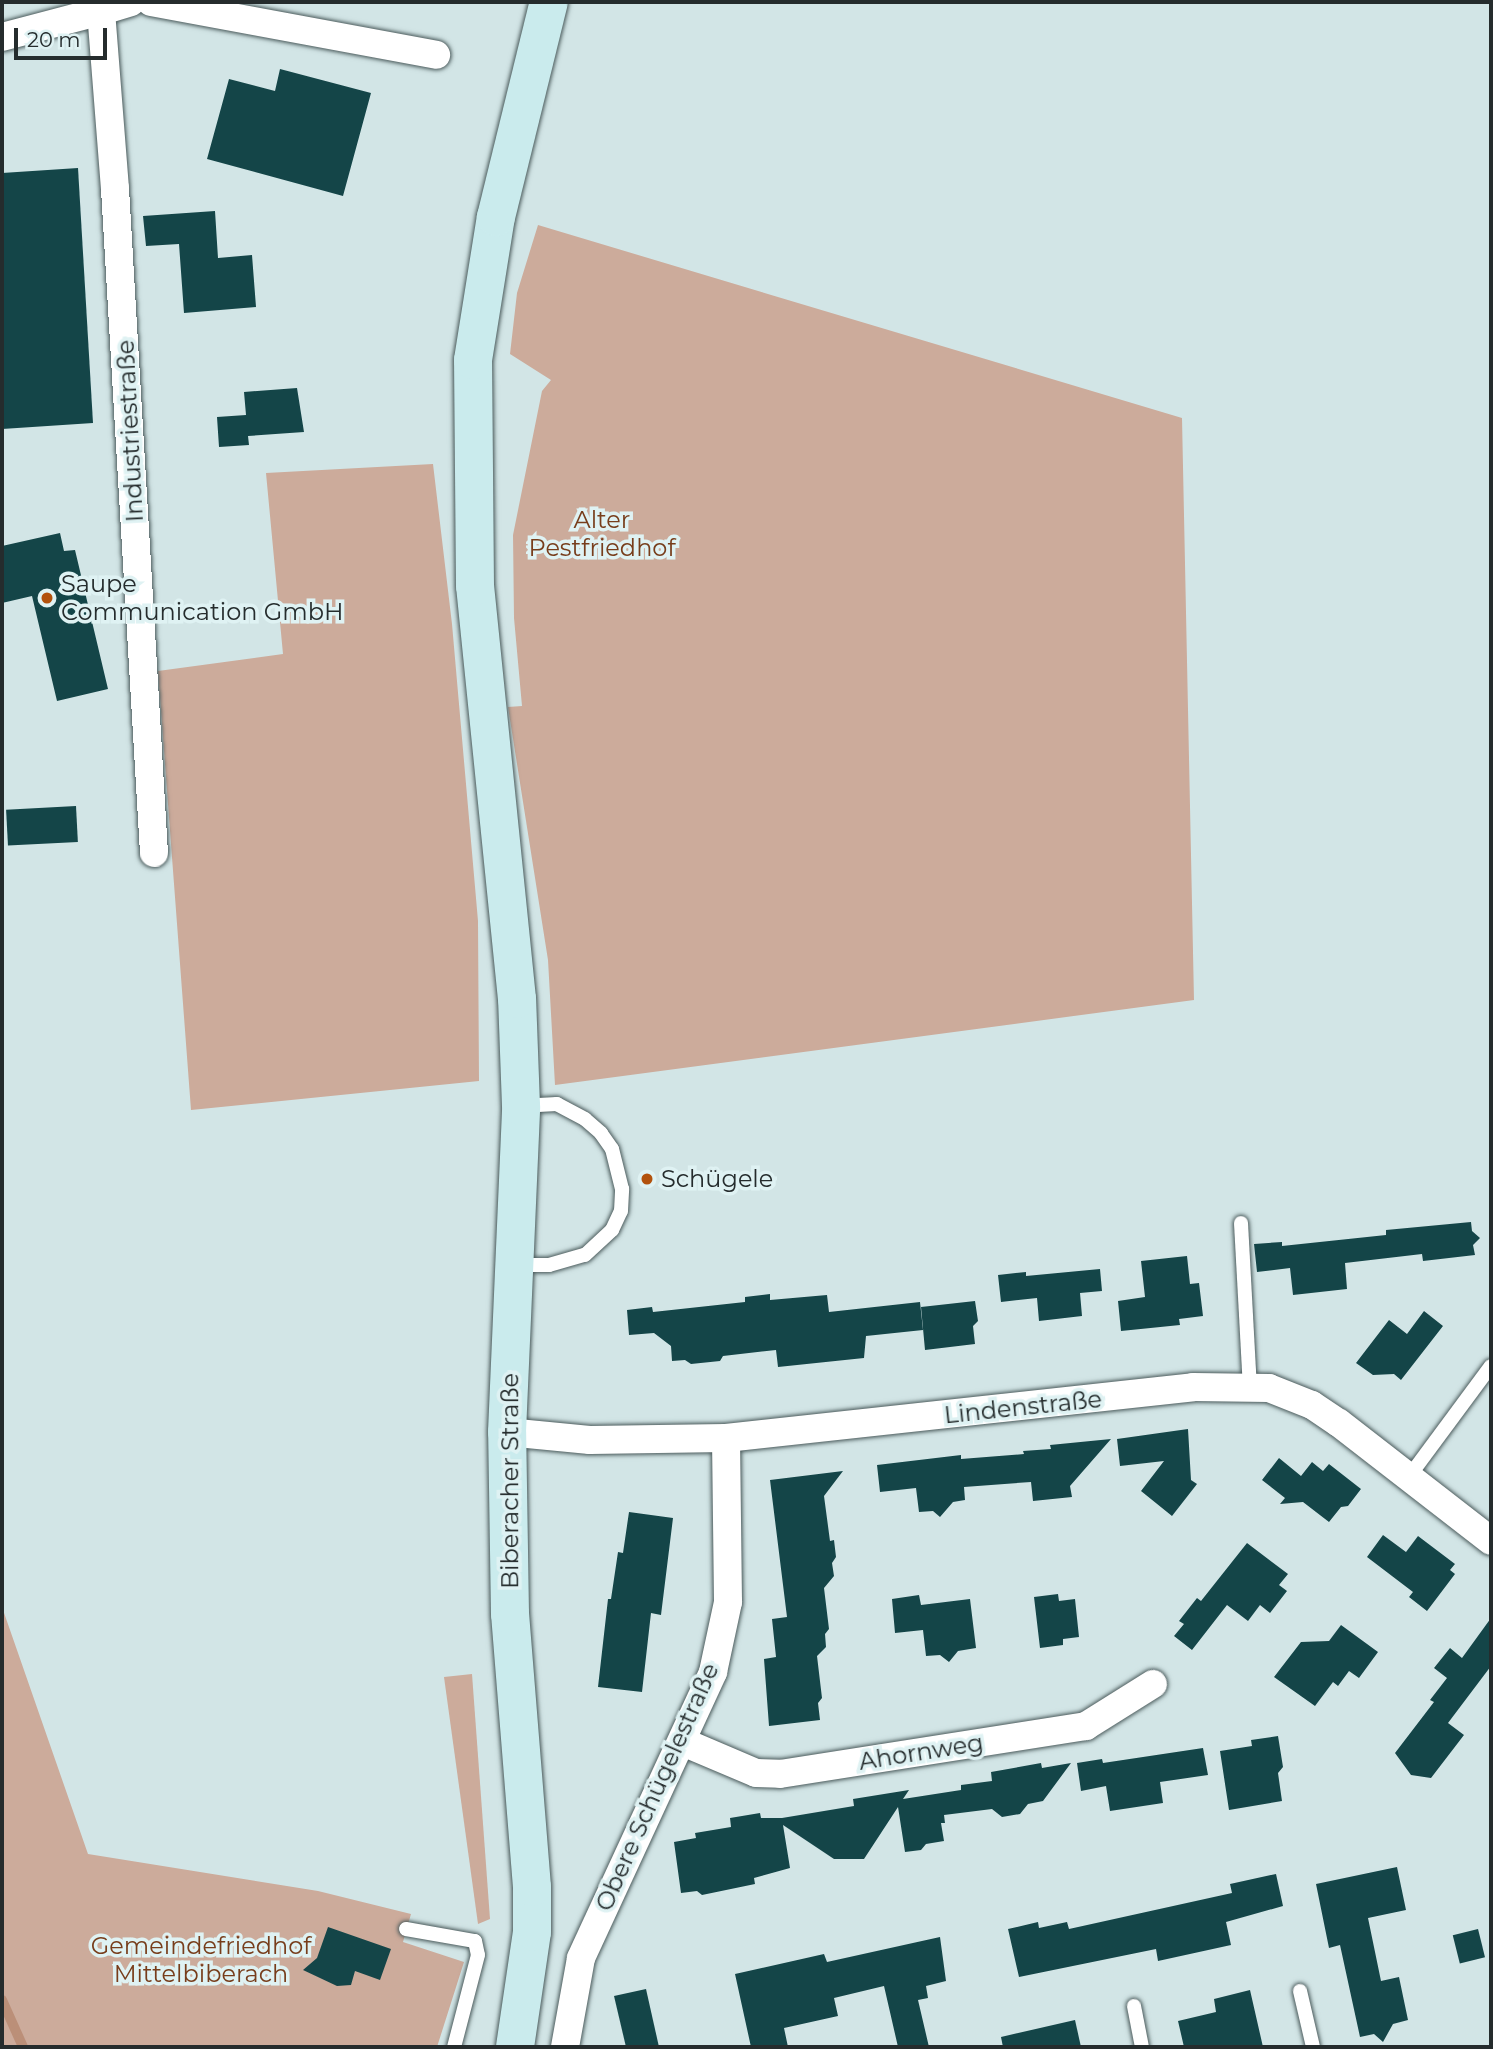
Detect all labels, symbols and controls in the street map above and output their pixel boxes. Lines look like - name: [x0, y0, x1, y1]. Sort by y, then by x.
- scale bar: [18, 14, 110, 58]
- text: 20 m: [27, 27, 81, 52]
- street label: Industriestraße: [111, 339, 149, 523]
- park label: Alter Pestfriedhof: [528, 506, 676, 562]
- place label: Saupe Communication GmbH: [61, 570, 343, 626]
- marker: Saupe Communication GmbH: [39, 590, 55, 606]
- place label: Schügele: [661, 1165, 773, 1193]
- marker: Schügele: [639, 1171, 655, 1187]
- street label: Biberacher Straße: [496, 1373, 524, 1589]
- street label: Lindenstraße: [943, 1384, 1103, 1430]
- street label: Obere Schügelestraße: [589, 1659, 725, 1915]
- street label: Ahornweg: [857, 1728, 985, 1776]
- park label: Gemeindefriedhof Mittelbiberach: [91, 1932, 311, 1988]

